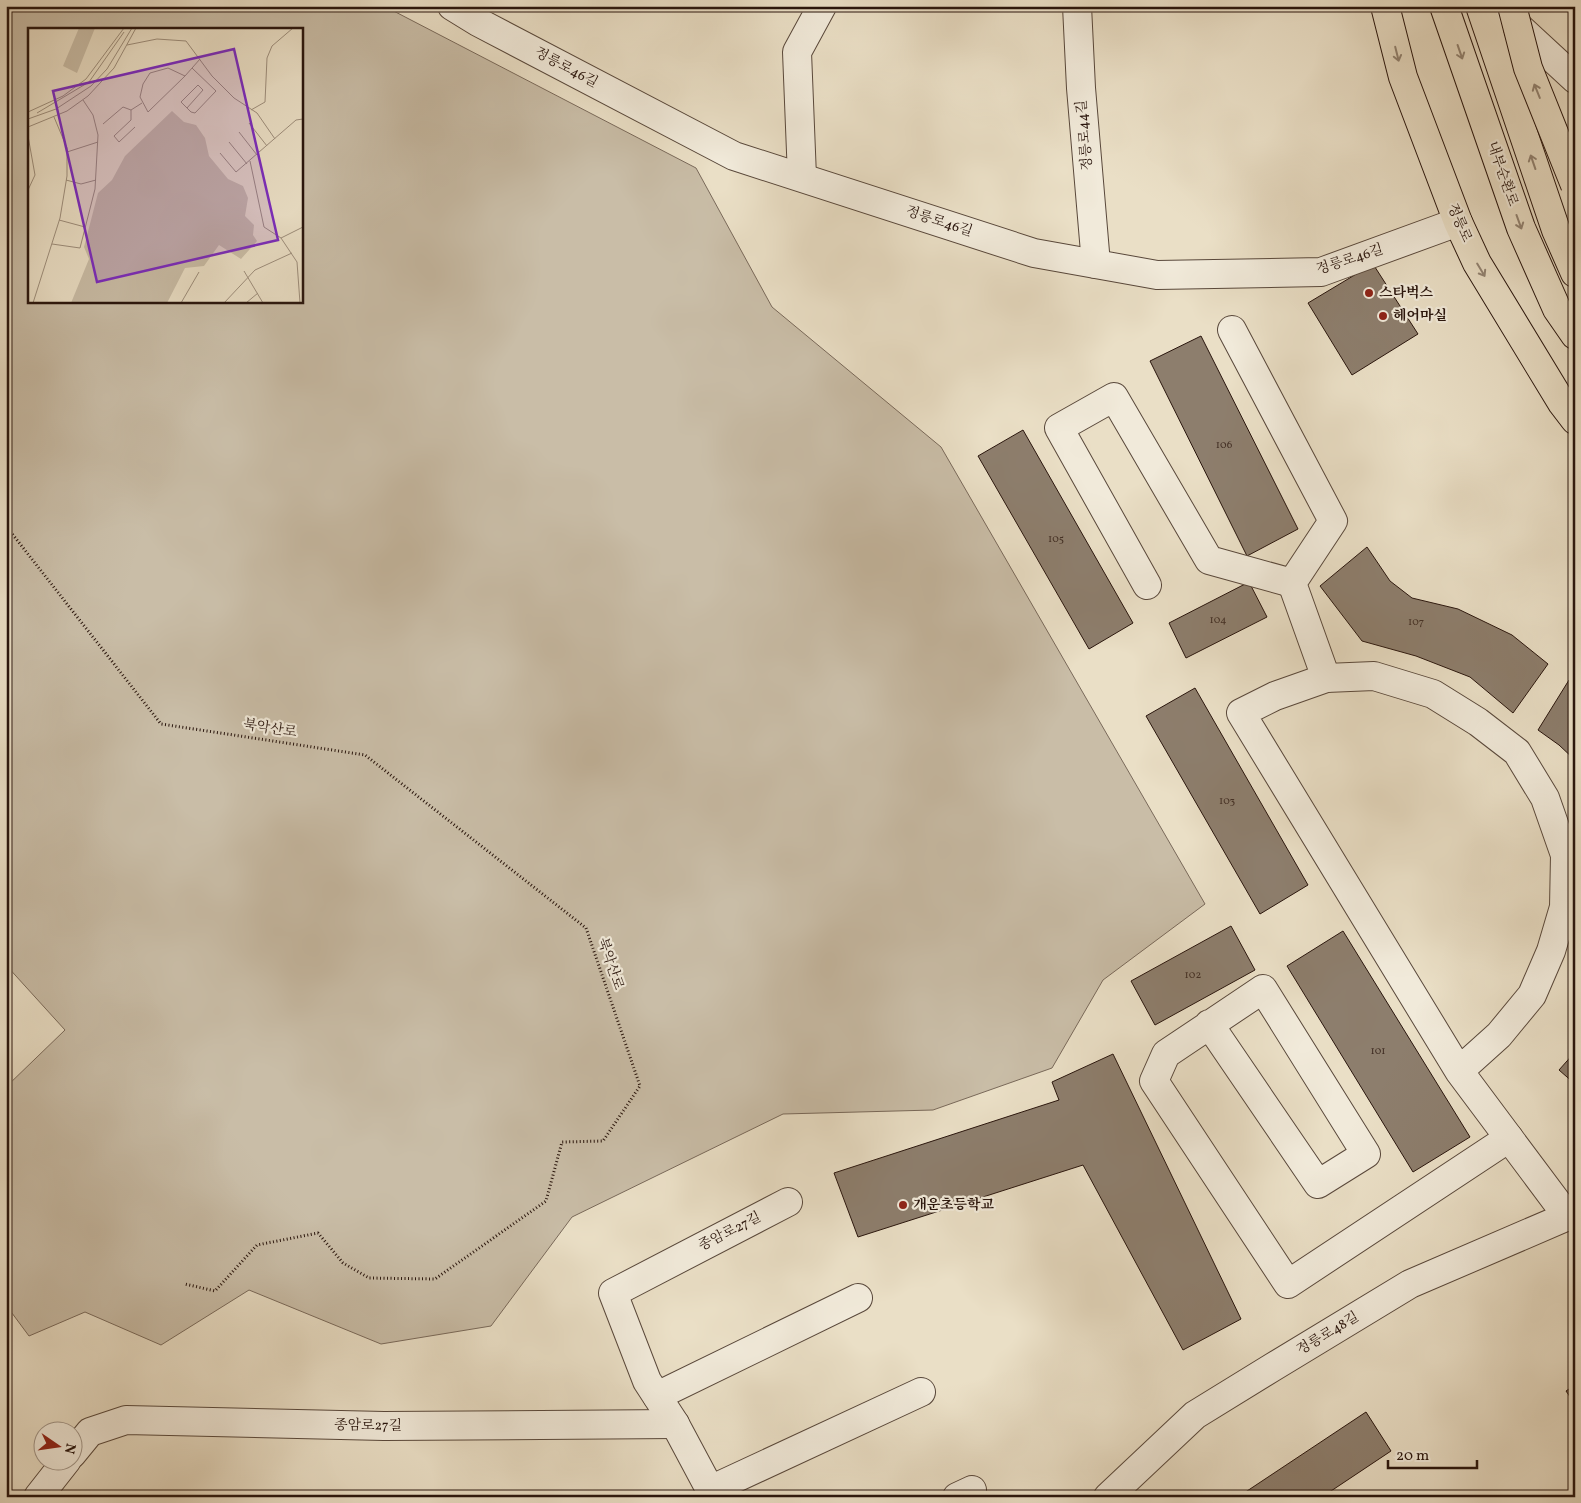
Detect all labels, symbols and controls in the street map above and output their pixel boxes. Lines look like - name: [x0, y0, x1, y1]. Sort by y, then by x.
- inset map: [28, 28, 302, 302]
- street label: 정릉로46길: [531, 43, 601, 93]
- one-way arrow: [1456, 44, 1465, 60]
- one-way arrow: [1393, 45, 1402, 61]
- one-way arrow: [1532, 84, 1541, 99]
- street label: 정릉로44길: [1072, 99, 1098, 171]
- street label: 내부순환로: [1482, 139, 1522, 210]
- one-way arrow: [1528, 155, 1537, 170]
- street label: 정릉로: [1442, 201, 1476, 246]
- street label: 정릉로46길: [903, 202, 975, 242]
- one-way arrow: [1515, 214, 1524, 230]
- street label: 정릉로46길: [1314, 240, 1386, 280]
- one-way arrow: [1477, 262, 1487, 276]
- place label: 스타벅스: [1379, 284, 1434, 303]
- marker: 스타벅스: [1363, 287, 1375, 299]
- place label: 헤어마실: [1393, 307, 1447, 326]
- marker: 헤어마실: [1377, 310, 1389, 322]
- house number: 106: [1216, 438, 1233, 453]
- house number: 105: [1048, 532, 1064, 547]
- house number: 104: [1209, 613, 1227, 628]
- house number: 107: [1408, 615, 1424, 630]
- street label: 북악산로: [242, 715, 299, 743]
- house number: 103: [1219, 794, 1235, 809]
- street label: 북악산로: [592, 935, 628, 993]
- house number: 102: [1185, 968, 1201, 983]
- house number: 101: [1370, 1044, 1386, 1059]
- place label: 개운초등학교: [913, 1196, 995, 1215]
- marker: 개운초등학교: [897, 1199, 909, 1211]
- street label: 종암로27길: [695, 1208, 765, 1256]
- street label: 정릉로48길: [1293, 1308, 1363, 1360]
- street label: 종암로27길: [334, 1416, 402, 1436]
- north arrow: [32, 1420, 82, 1470]
- scale bar: [1388, 1438, 1477, 1470]
- text: N: [59, 1441, 80, 1456]
- text: 20 m: [1396, 1446, 1429, 1467]

